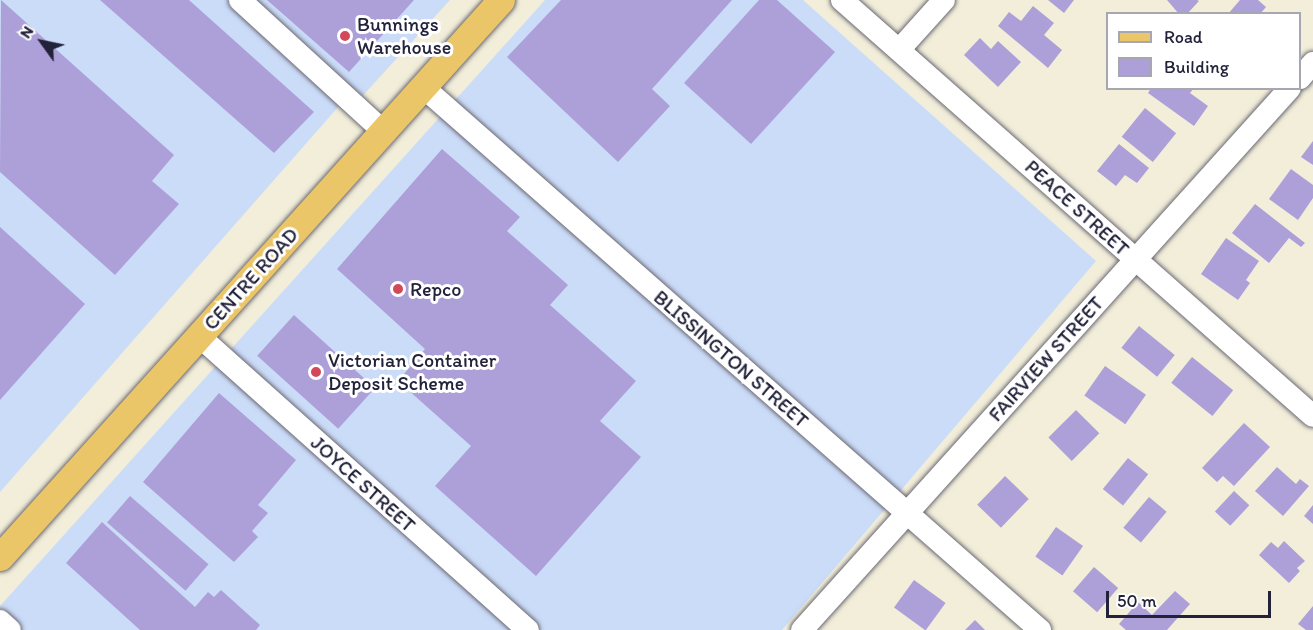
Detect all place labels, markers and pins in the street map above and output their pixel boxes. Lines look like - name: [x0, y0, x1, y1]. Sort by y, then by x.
- place label: Bunnings Warehouse: [357, 13, 451, 60]
- marker: Bunnings Warehouse: [338, 29, 352, 43]
- place label: Repco: [410, 277, 461, 301]
- marker: Repco: [391, 282, 405, 296]
- place label: Victorian Container Deposit Scheme: [328, 348, 497, 395]
- marker: Victorian Container Deposit Scheme: [309, 365, 323, 379]

